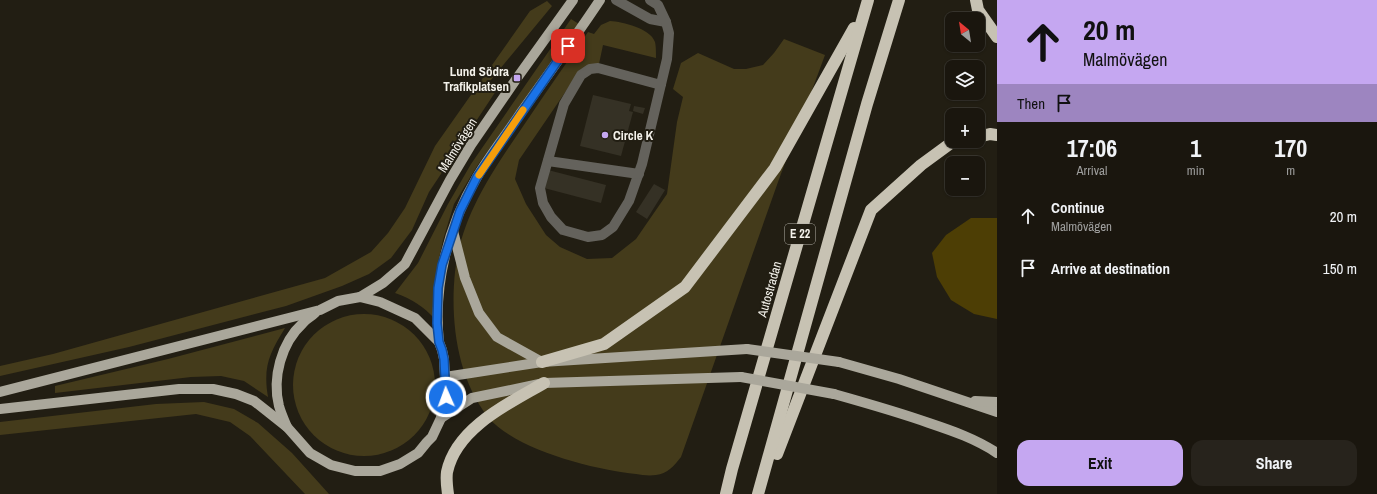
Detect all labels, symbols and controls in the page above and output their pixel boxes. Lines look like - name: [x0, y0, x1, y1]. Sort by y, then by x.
- text: 20 m: [1083, 11, 1135, 49]
- north arrow: [945, 12, 985, 52]
- map controls: [945, 12, 985, 196]
- icon: ahead: [1017, 16, 1069, 68]
- pin: [551, 29, 585, 63]
- icon: arrive: [557, 35, 579, 57]
- text: Malmövägen: [1083, 47, 1168, 72]
- button: layers: [945, 60, 985, 100]
- place label: Lund Södra Trafikplatsen: [443, 63, 509, 95]
- marker: Lund Södra Trafikplatsen: [512, 73, 522, 83]
- icon: arrive: [1053, 92, 1075, 114]
- text: Then: [1017, 93, 1045, 114]
- button: +: [945, 108, 985, 148]
- street label: Malmövägen: [434, 115, 481, 176]
- place label: Circle K: [613, 127, 654, 144]
- marker: Circle K: [600, 130, 610, 140]
- text: 17:06: [1067, 132, 1117, 164]
- text: 1: [1190, 132, 1201, 164]
- text: 170: [1274, 132, 1307, 164]
- button: −: [945, 156, 985, 196]
- text: Arrival: [1077, 162, 1107, 179]
- text: min: [1187, 162, 1205, 179]
- text: m: [1286, 162, 1295, 179]
- text: Continue: [1051, 197, 1104, 218]
- icon: ahead: [1017, 205, 1039, 227]
- text: 20 m: [1330, 206, 1357, 227]
- text: Malmövägen: [1051, 218, 1112, 235]
- road number: E 22: [785, 224, 815, 244]
- icon: arrive: [1017, 257, 1039, 279]
- text: Arrive at destination: [1051, 258, 1170, 279]
- text: 150 m: [1323, 258, 1357, 279]
- street label: Autostradan: [753, 259, 786, 320]
- position arrow: [425, 376, 467, 418]
- button: Exit: [1017, 440, 1183, 486]
- button: Share: [1191, 440, 1357, 486]

